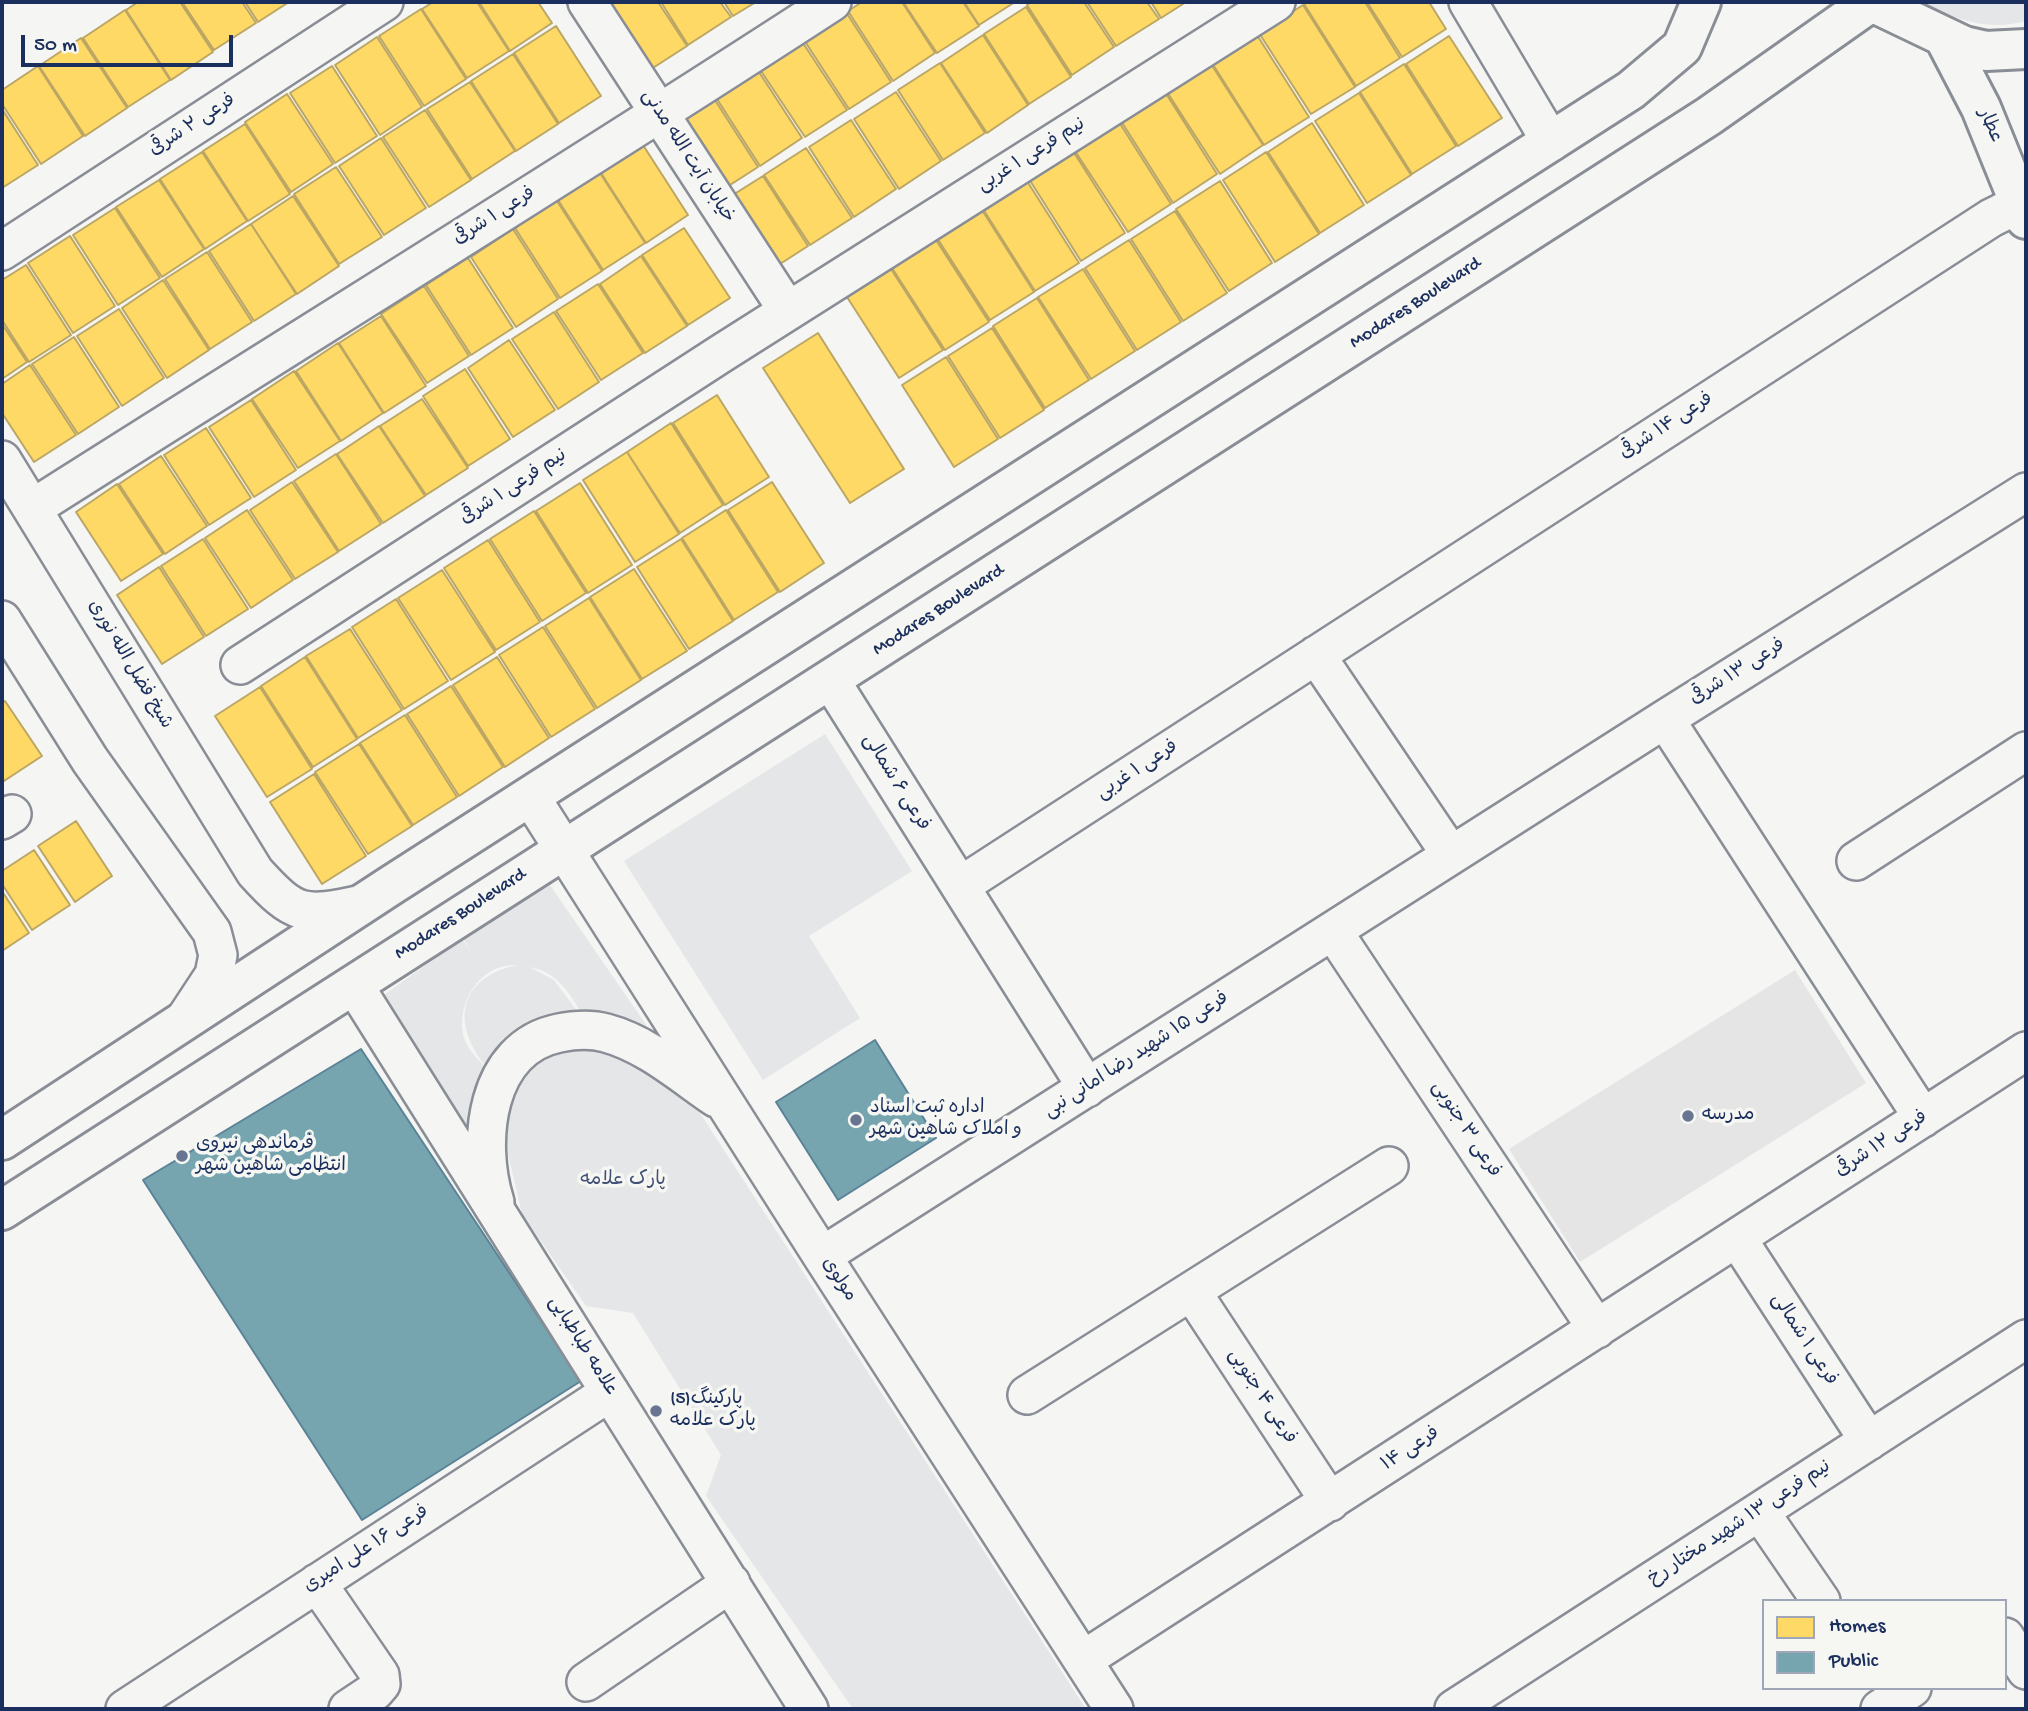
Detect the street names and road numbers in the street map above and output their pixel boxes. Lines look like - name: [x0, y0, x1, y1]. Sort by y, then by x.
- street label: خیابان آیت الله مدنی: [635, 86, 739, 228]
- street label: فرعی ۲ شرقی: [146, 90, 240, 162]
- street label: عطار: [1971, 105, 2007, 147]
- street label: نیم فرعی ۱ غربی: [974, 114, 1090, 198]
- street label: فرعی ۱ شرقی: [450, 183, 540, 251]
- street label: Modares Boulevard: [1346, 253, 1486, 355]
- street label: فرعی ۱۴ شرقی: [1616, 388, 1718, 466]
- street label: نیم فرعی ۱ شرقی: [456, 445, 572, 531]
- street label: Modares Boulevard: [869, 560, 1009, 662]
- street label: شیخ فضل الله نوری: [81, 596, 177, 734]
- street label: فرعی ۱۳ شرقی: [1686, 635, 1790, 711]
- street label: فرعی ۶ شمالی: [856, 730, 934, 836]
- street label: فرعی ۱ غربی: [1093, 736, 1183, 806]
- street label: Modares Boulevard: [391, 864, 531, 966]
- street label: فرعی ۱۵ شهید رضا امانی نبی: [1040, 988, 1234, 1124]
- street label: فرعی ۳ جنوبی: [1425, 1078, 1505, 1182]
- street label: فرعی ۱۲ شرقی: [1832, 1107, 1932, 1183]
- street label: مولوی: [815, 1254, 861, 1306]
- street label: فرعی ۱ شمالی: [1765, 1290, 1841, 1390]
- street label: علامه طباطبایی: [542, 1293, 622, 1401]
- street label: فرعی ۴ جنوبی: [1222, 1345, 1300, 1449]
- street label: فرعی ۱۴: [1378, 1423, 1444, 1477]
- street label: نیم فرعی ۱۳ شهید مختار رخ: [1644, 1456, 1836, 1592]
- street label: فرعی ۱۶ علی امیری: [300, 1501, 434, 1599]

